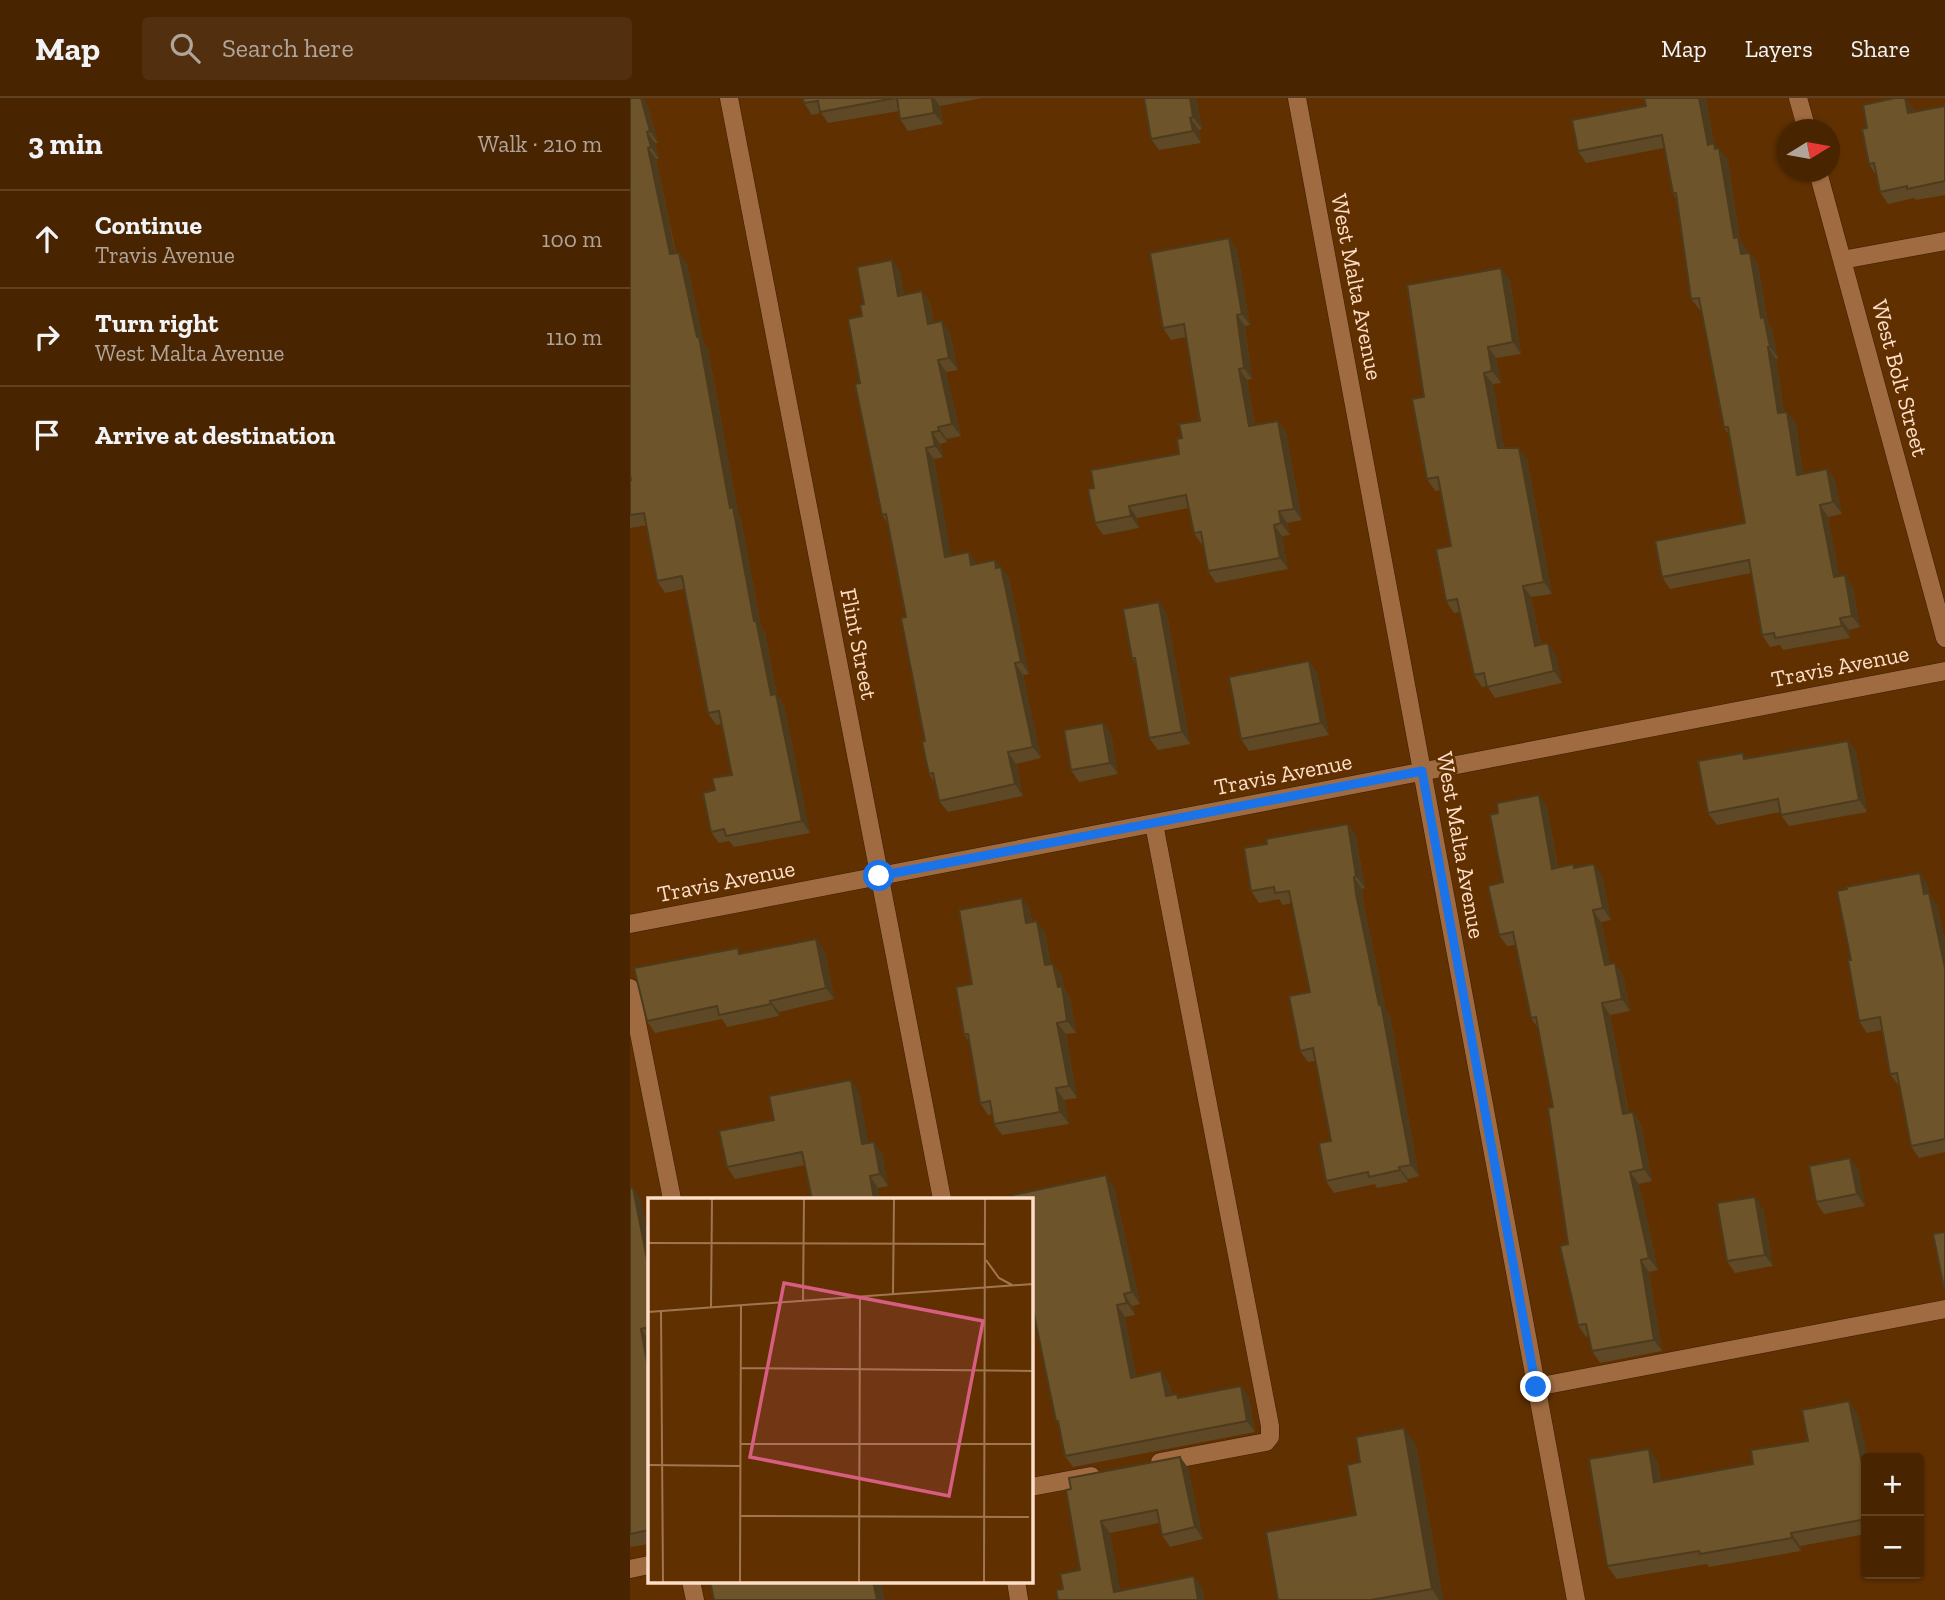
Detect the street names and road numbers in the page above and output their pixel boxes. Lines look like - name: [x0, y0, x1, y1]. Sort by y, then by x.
- street label: West Malta Avenue: [1325, 191, 1389, 383]
- street label: West Bolt Street: [1866, 297, 1935, 460]
- street label: Flint Street: [834, 586, 884, 703]
- street label: Travis Avenue: [1769, 639, 1911, 693]
- street label: Travis Avenue: [1212, 747, 1354, 801]
- street label: West Malta Avenue: [1431, 749, 1491, 941]
- street label: Travis Avenue: [655, 854, 797, 908]

